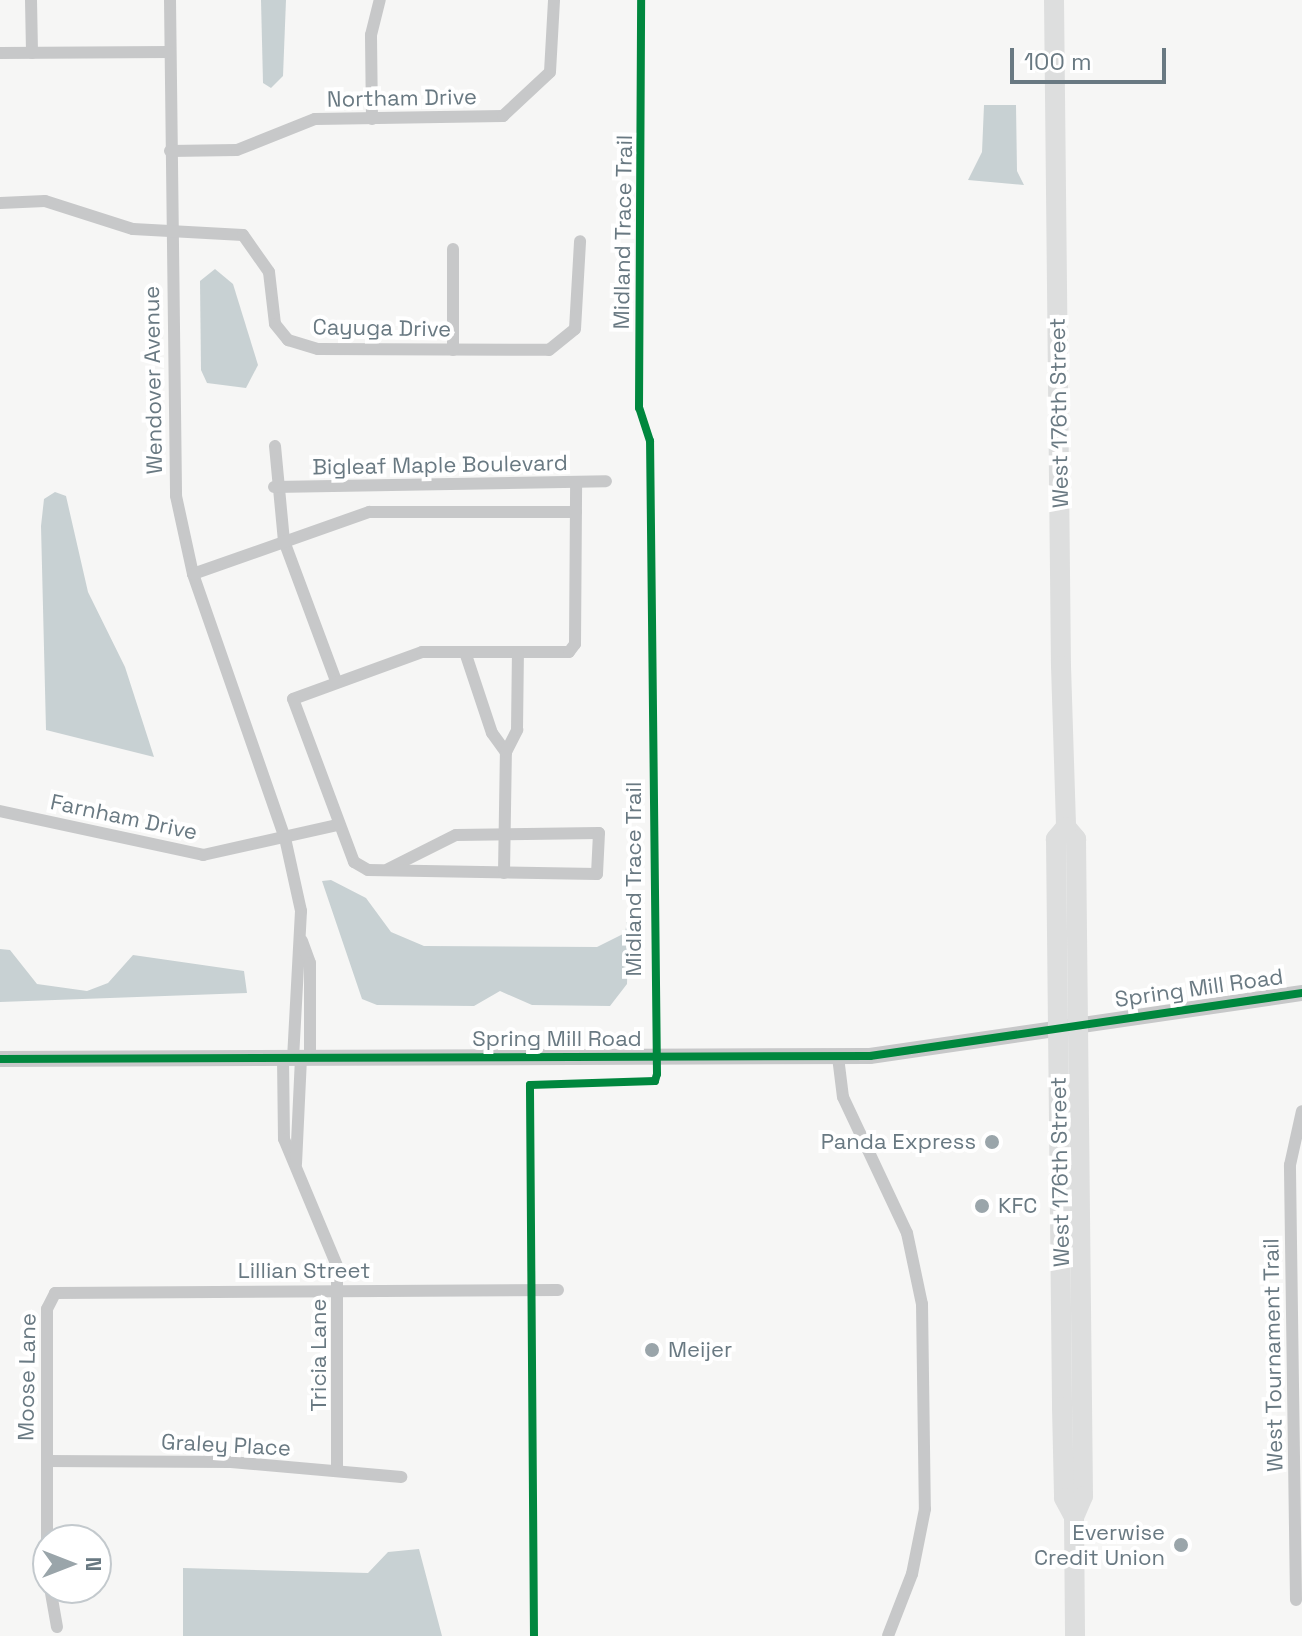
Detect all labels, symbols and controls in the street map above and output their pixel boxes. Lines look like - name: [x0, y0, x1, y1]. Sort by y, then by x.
- scale bar: [1014, 32, 1170, 82]
- text: 100 m: [1024, 46, 1092, 77]
- street label: Northam Drive: [327, 83, 477, 113]
- street label: Midland Trace Trail: [608, 134, 638, 330]
- street label: Wendover Avenue: [138, 285, 168, 475]
- street label: Cayuga Drive: [313, 314, 451, 342]
- street label: West 176th Street: [1044, 318, 1074, 508]
- street label: Bigleaf Maple Boulevard: [312, 450, 568, 480]
- street label: Midland Trace Trail: [621, 781, 647, 977]
- street label: Farnham Drive: [48, 789, 200, 845]
- street label: Spring Mill Road: [1113, 963, 1285, 1013]
- street label: Spring Mill Road: [472, 1026, 642, 1052]
- street label: West 176th Street: [1045, 1077, 1075, 1267]
- place label: Panda Express: [821, 1129, 976, 1155]
- marker: Panda Express: [983, 1133, 1001, 1151]
- place label: KFC: [998, 1193, 1037, 1219]
- marker: KFC: [973, 1197, 991, 1215]
- street label: West Tournament Trail: [1258, 1237, 1288, 1473]
- street label: Lillian Street: [238, 1258, 370, 1284]
- street label: Tricia Lane: [306, 1299, 332, 1411]
- street label: Moose Lane: [13, 1313, 41, 1441]
- place label: Meijer: [668, 1337, 732, 1363]
- marker: Meijer: [643, 1341, 661, 1359]
- street label: Graley Place: [161, 1428, 291, 1462]
- place label: Everwise Credit Union: [1034, 1519, 1165, 1570]
- north arrow: [32, 1524, 112, 1604]
- marker: Everwise Credit Union: [1172, 1536, 1190, 1554]
- text: N: [80, 1557, 108, 1571]

